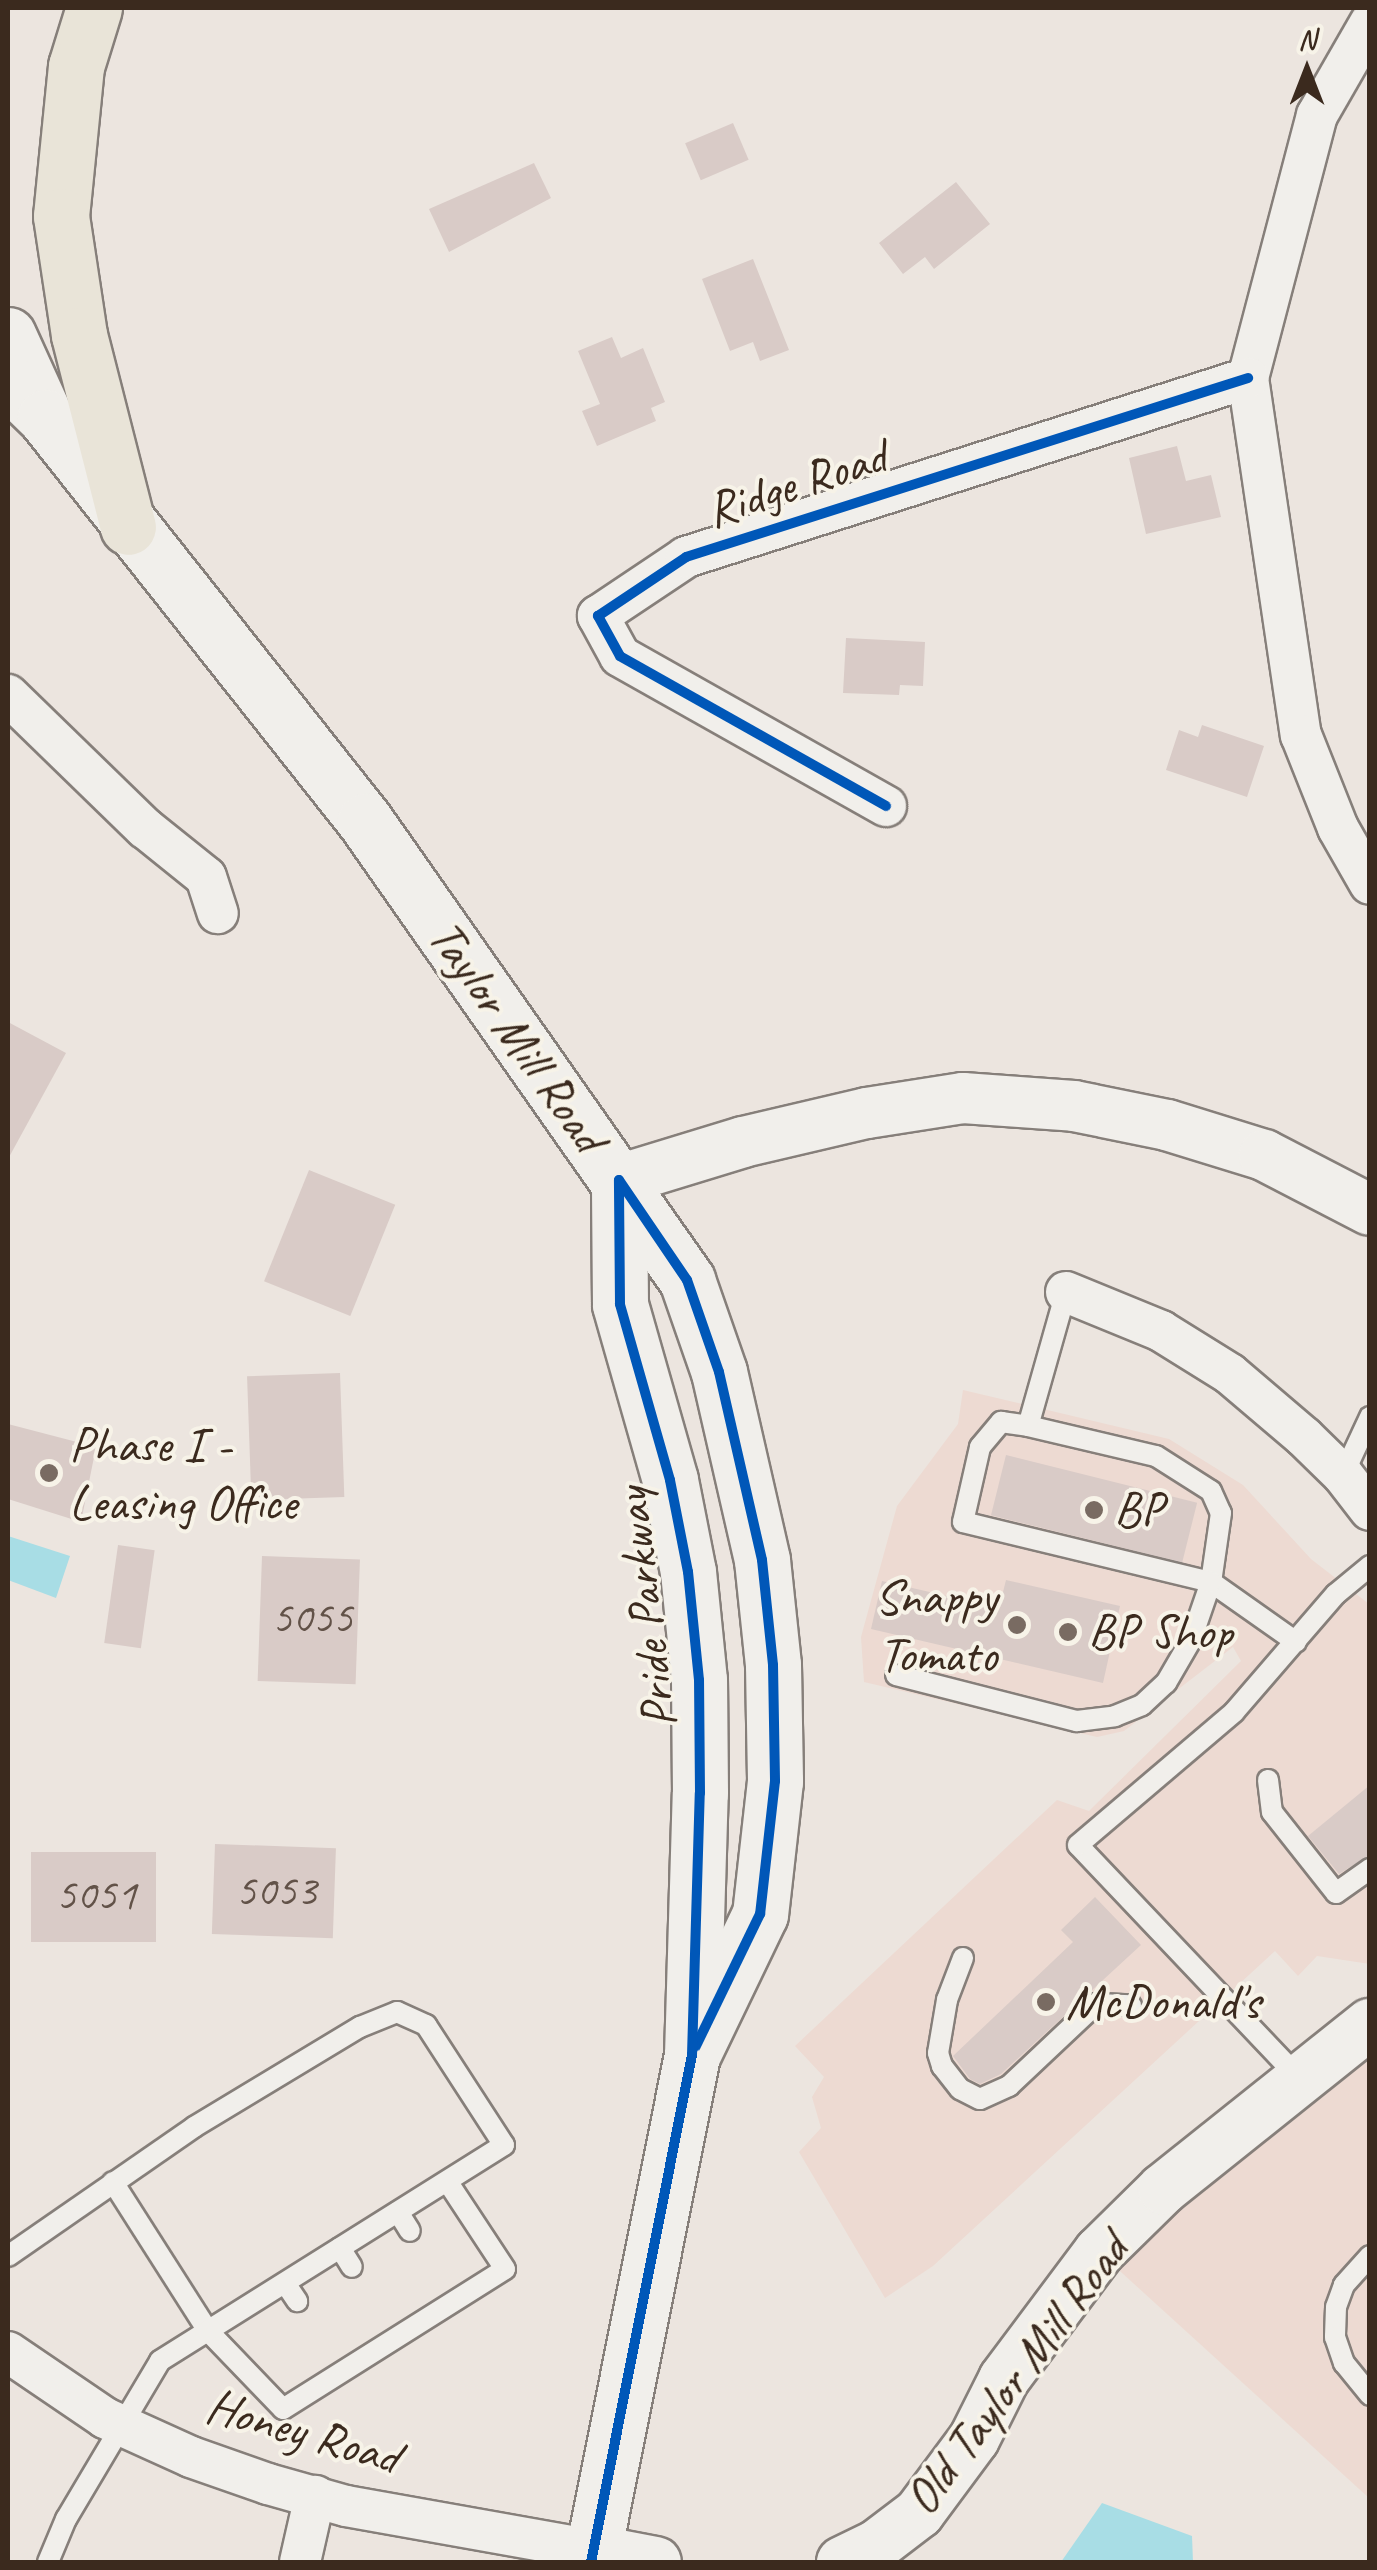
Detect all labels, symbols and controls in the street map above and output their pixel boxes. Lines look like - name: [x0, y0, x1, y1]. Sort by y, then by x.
- north arrow: [1257, 20, 1357, 120]
- text: N: [1298, 22, 1316, 57]
- street label: Ridge Road: [698, 426, 894, 540]
- street label: Taylor Mill Road: [415, 908, 619, 1164]
- place label: Phase I - Leasing Office: [69, 1414, 297, 1532]
- marker: Phase I - Leasing Office: [38, 1462, 60, 1484]
- place label: BP: [1114, 1480, 1163, 1540]
- street label: Pride Parkway: [601, 1485, 689, 1731]
- marker: BP: [1083, 1499, 1105, 1521]
- place label: Snappy Tomato: [875, 1566, 997, 1684]
- house number: 5055: [272, 1591, 352, 1645]
- place label: BP Shop: [1088, 1602, 1234, 1662]
- marker: Snappy Tomato: [1006, 1614, 1028, 1636]
- marker: BP Shop: [1057, 1621, 1079, 1643]
- house number: 5053: [236, 1864, 316, 1918]
- house number: 5051: [56, 1868, 136, 1922]
- place label: McDonald's: [1066, 1972, 1260, 2032]
- marker: McDonald's: [1035, 1991, 1057, 2013]
- street label: Old Taylor Mill Road: [891, 2221, 1141, 2527]
- street label: Honey Road: [200, 2375, 406, 2487]

